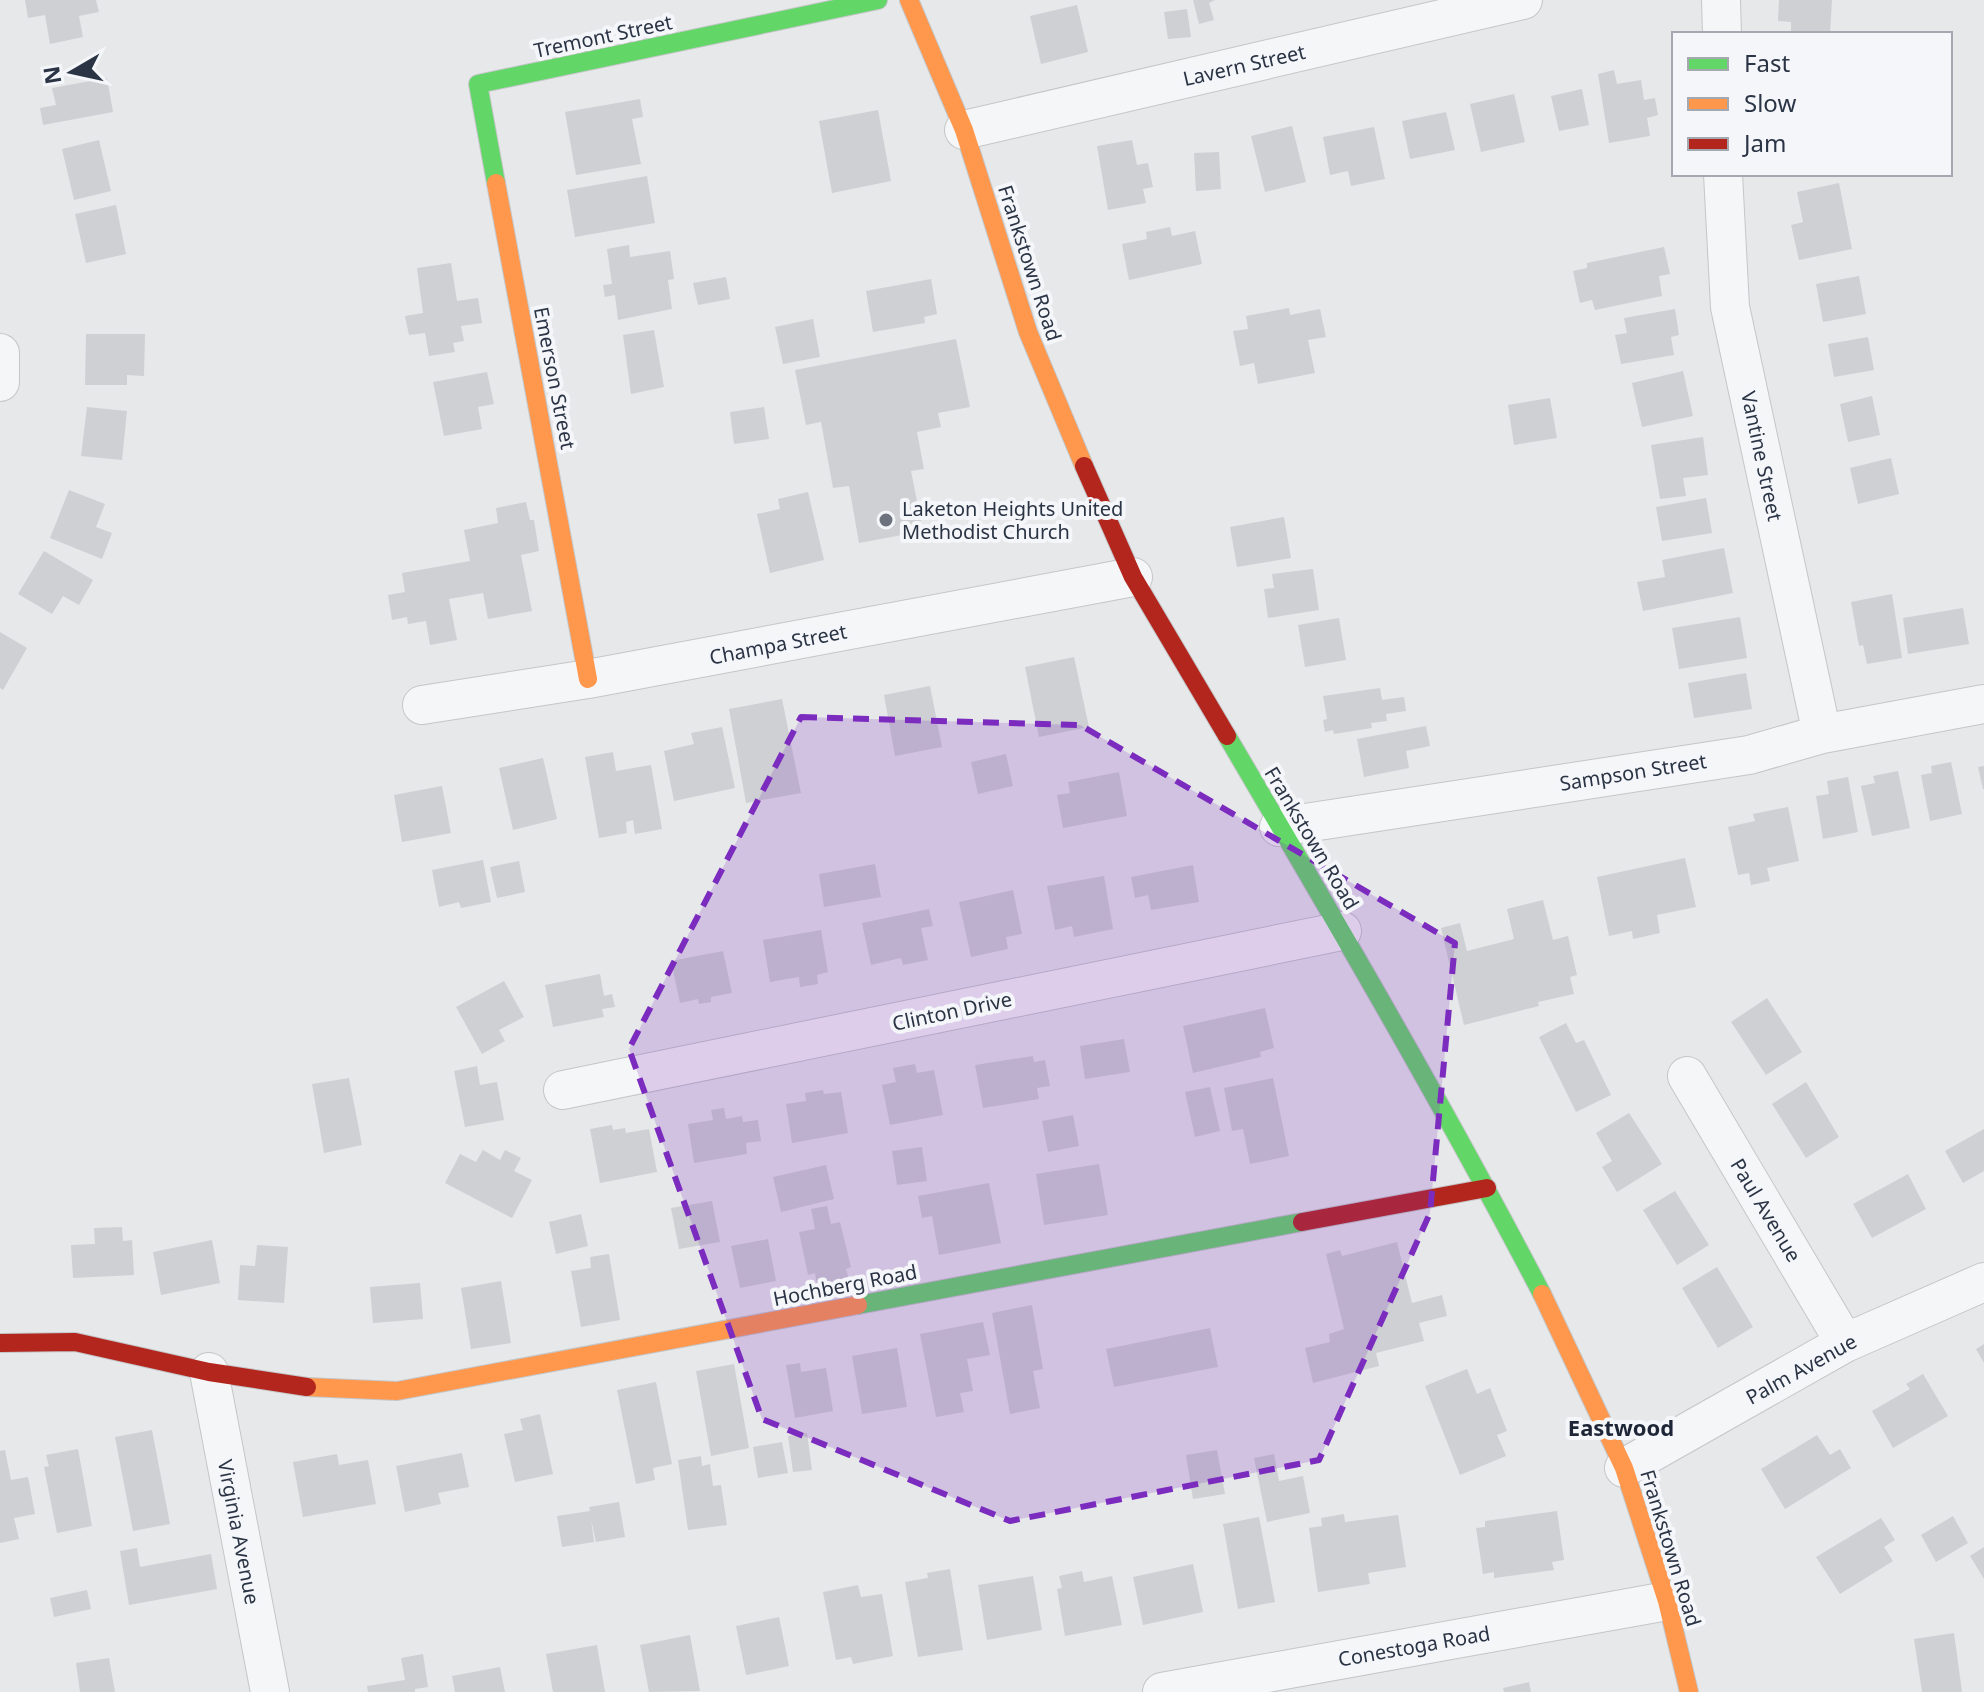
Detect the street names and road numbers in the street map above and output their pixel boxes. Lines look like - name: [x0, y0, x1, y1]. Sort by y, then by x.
- street label: Tremont Street: [531, 8, 675, 64]
- street label: Lavern Street: [1180, 38, 1308, 92]
- street label: Frankstown Road: [992, 182, 1068, 344]
- street label: Emerson Street: [528, 305, 582, 451]
- street label: Vantine Street: [1735, 389, 1789, 523]
- street label: Champa Street: [707, 617, 849, 671]
- street label: Sampson Street: [1558, 747, 1708, 797]
- street label: Frankstown Road: [1259, 761, 1365, 915]
- street label: Clinton Drive: [890, 985, 1014, 1037]
- street label: Paul Avenue: [1724, 1153, 1808, 1267]
- street label: Hochberg Road: [771, 1258, 919, 1312]
- street label: Palm Avenue: [1741, 1327, 1861, 1411]
- street label: Virginia Avenue: [212, 1457, 266, 1607]
- street label: Frankstown Road: [1634, 1466, 1708, 1630]
- street label: Conestoga Road: [1336, 1619, 1492, 1673]

